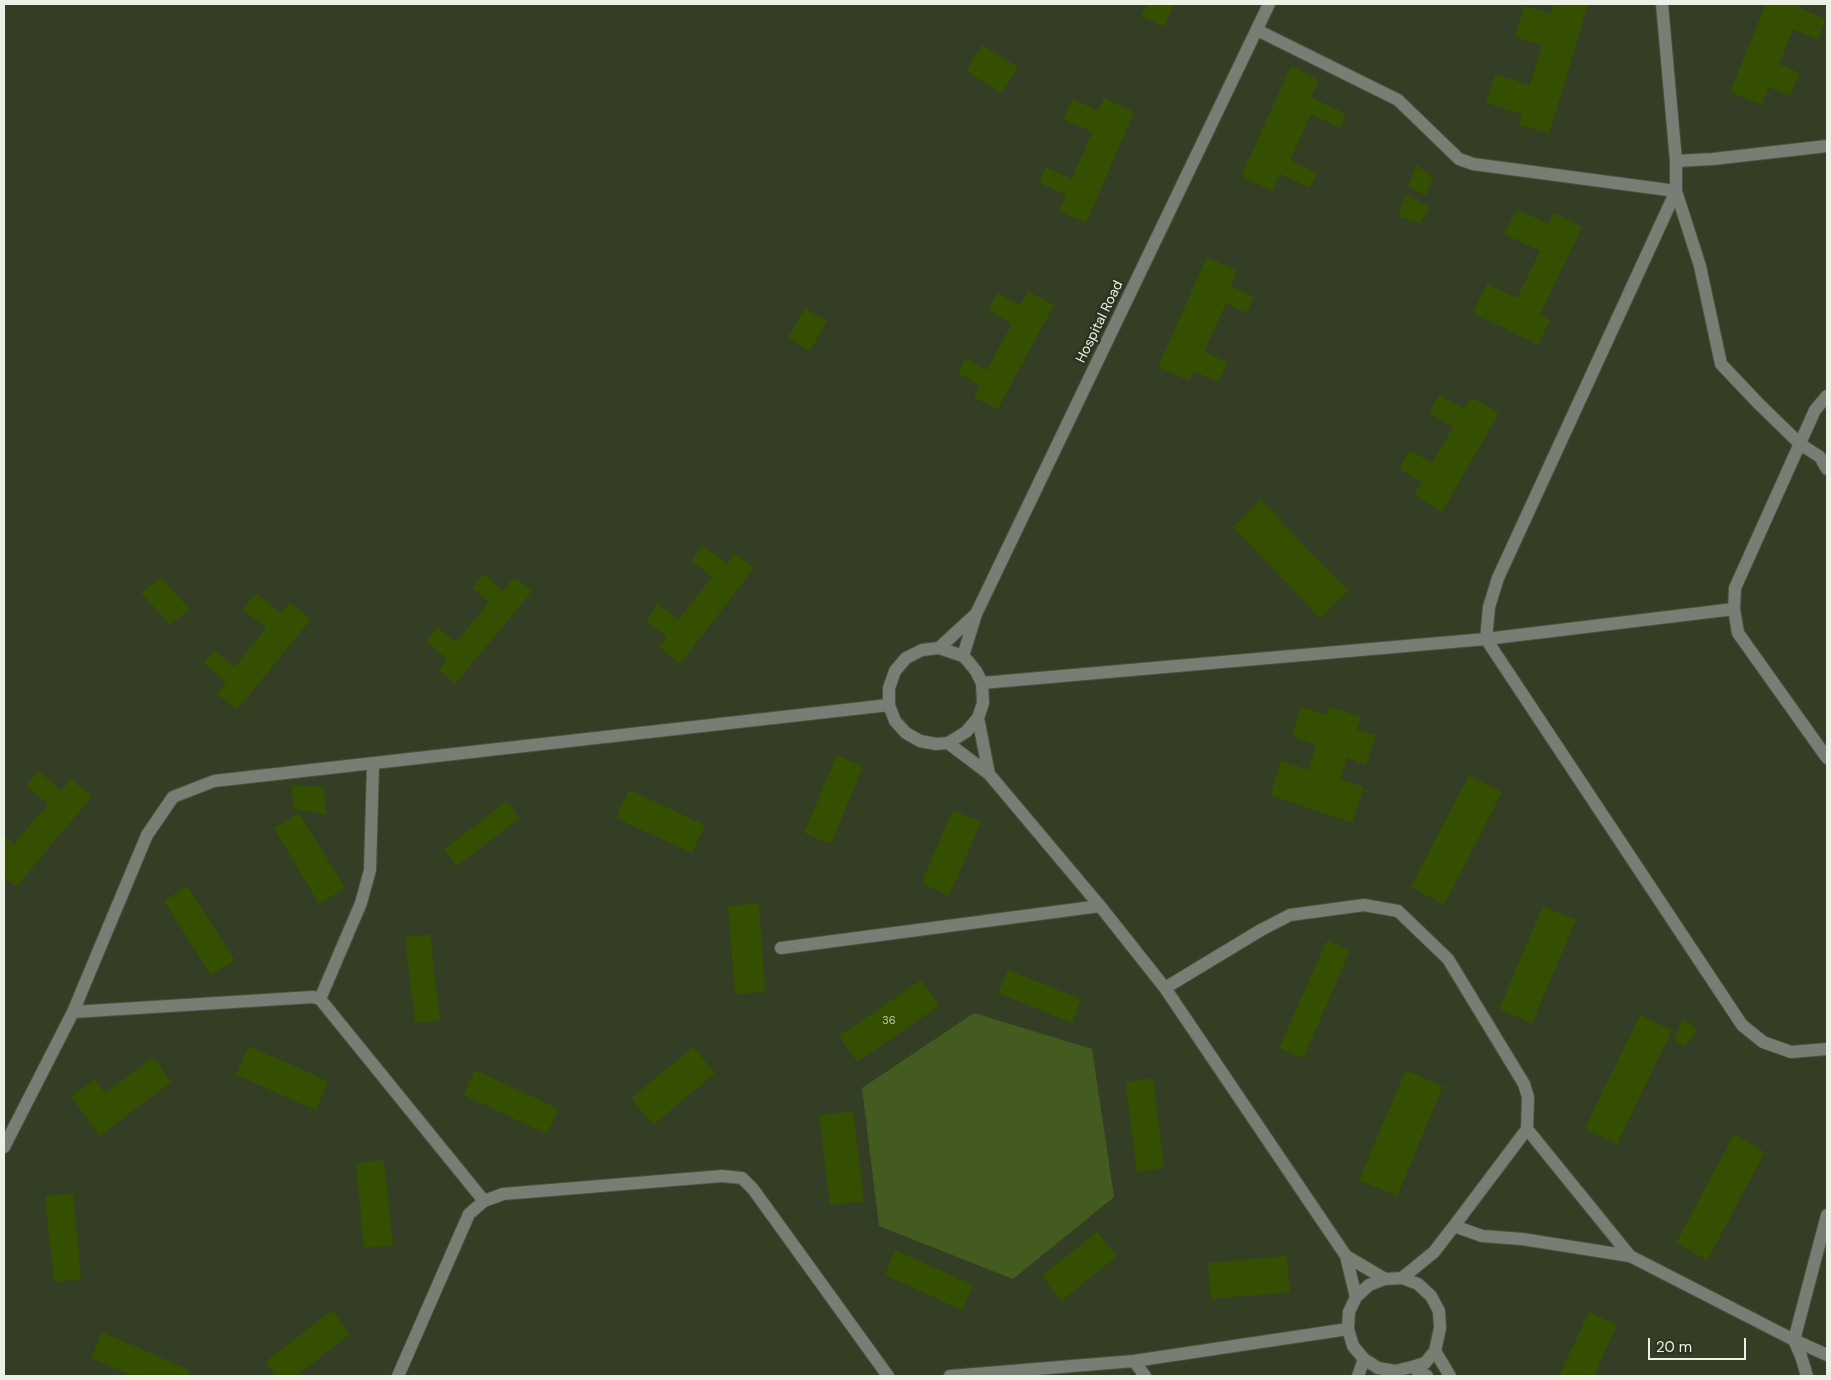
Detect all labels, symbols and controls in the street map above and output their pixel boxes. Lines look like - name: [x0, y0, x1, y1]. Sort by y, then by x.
- street label: Hospital Road: [1073, 278, 1127, 366]
- house number: 36: [882, 1014, 896, 1028]
- scale bar: [1651, 1328, 1748, 1360]
- text: 20 m: [1656, 1337, 1692, 1357]

